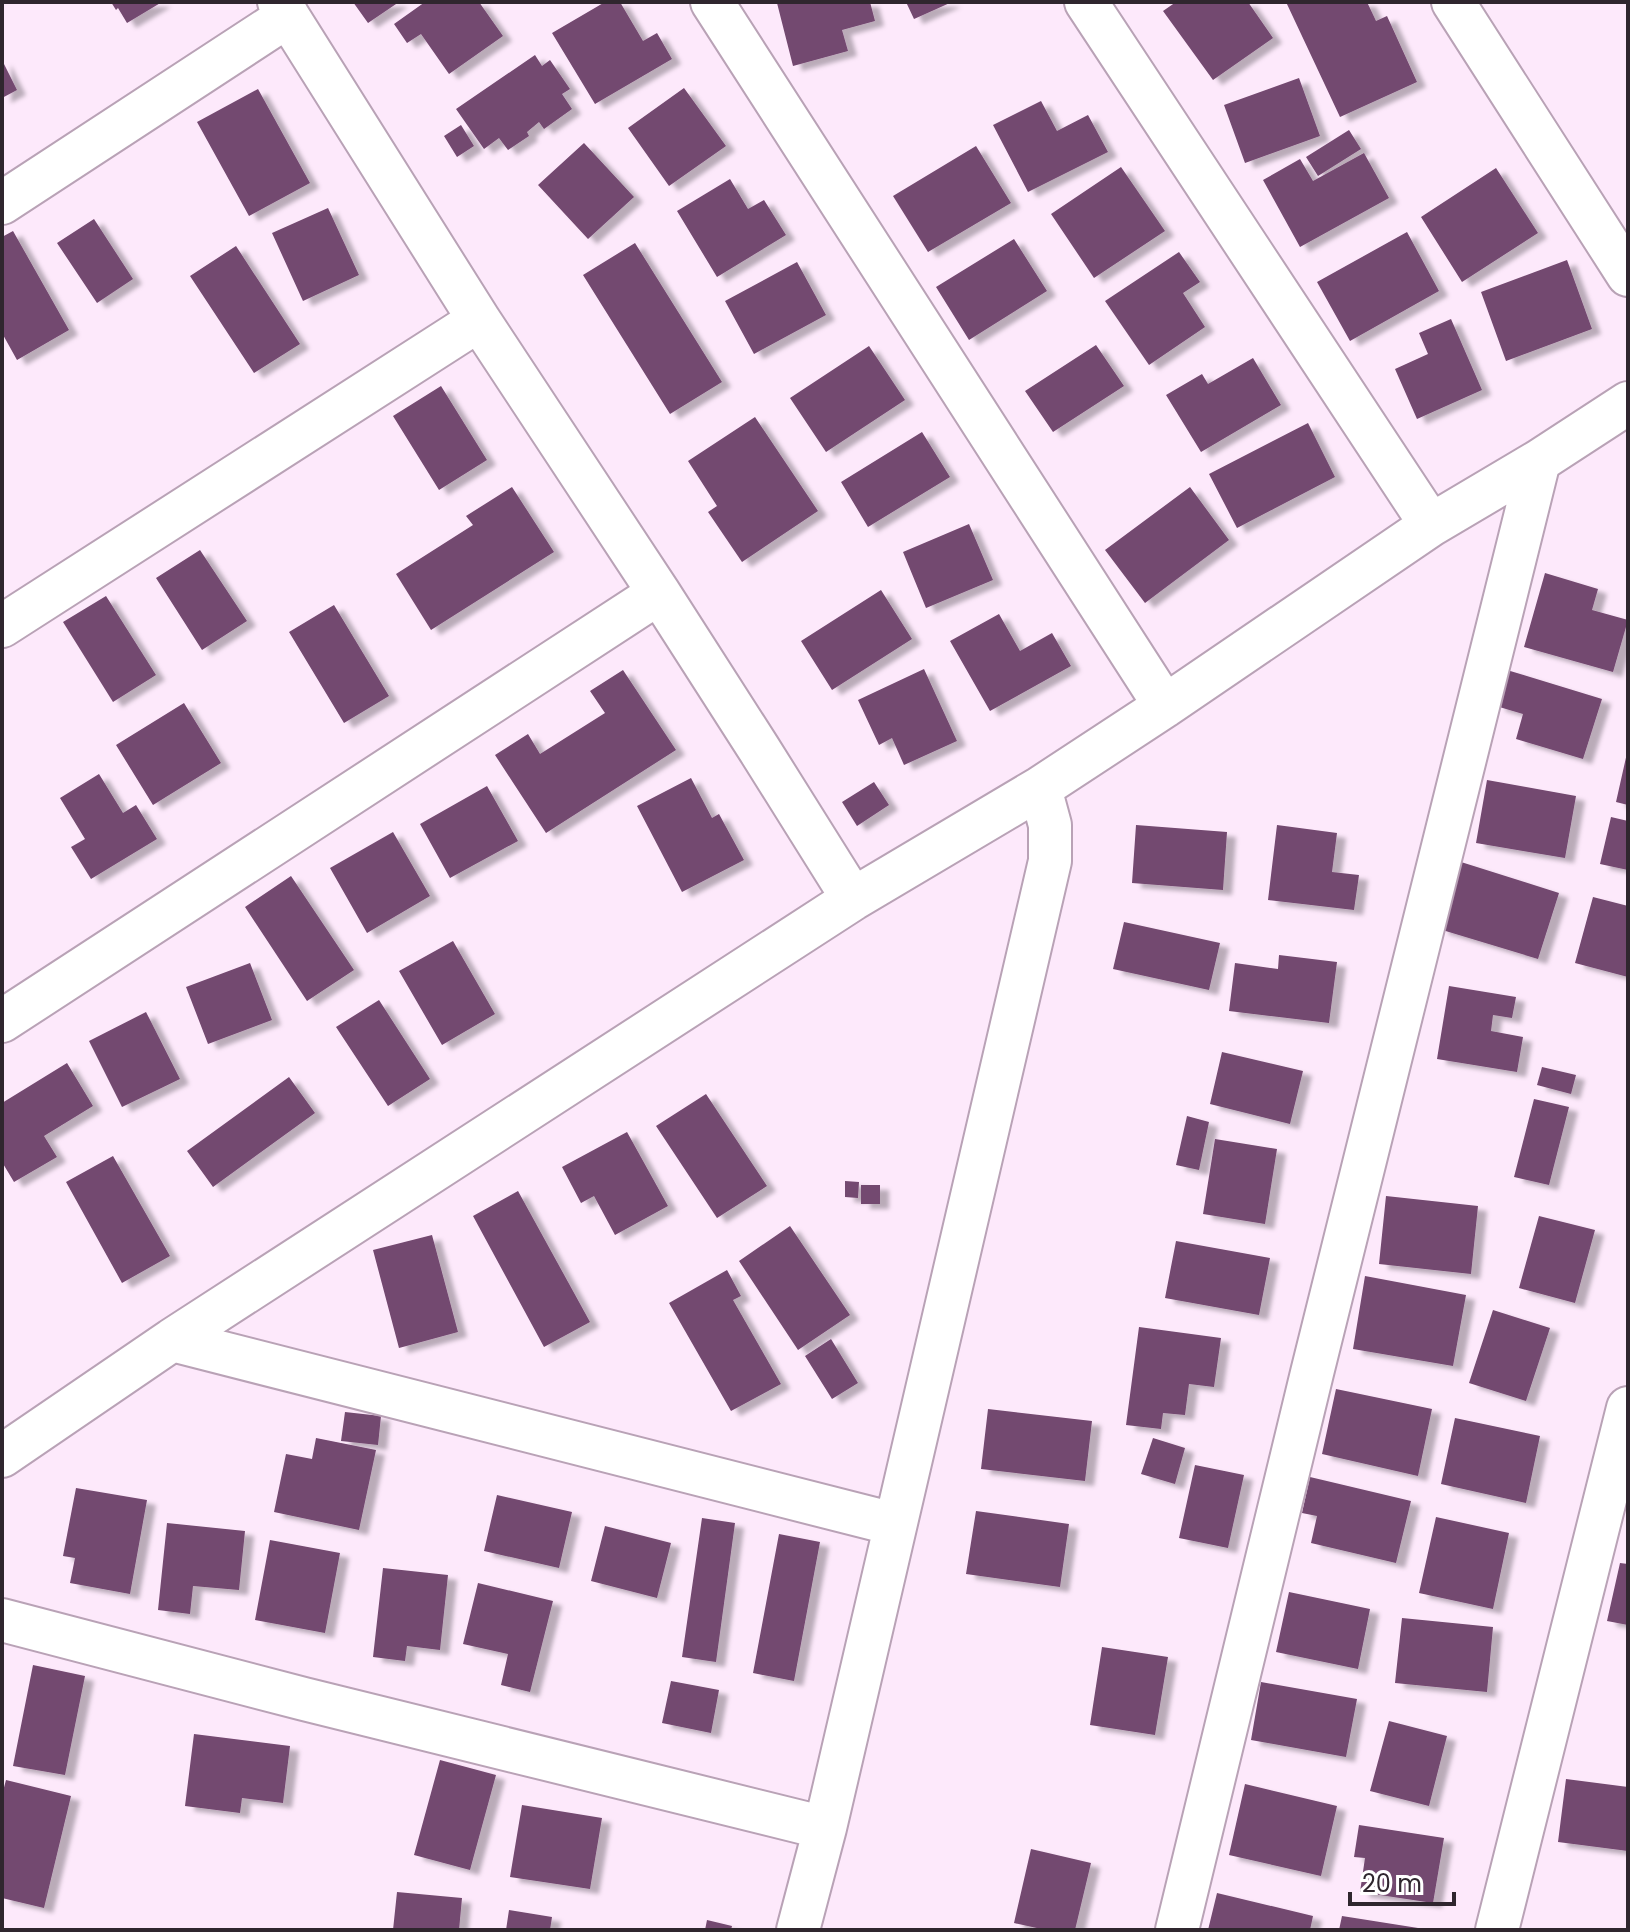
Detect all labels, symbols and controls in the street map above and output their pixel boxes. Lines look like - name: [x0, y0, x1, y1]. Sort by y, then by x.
- scale bar: [1350, 1856, 1454, 1906]
- text: 20 m: [1362, 1867, 1422, 1900]

